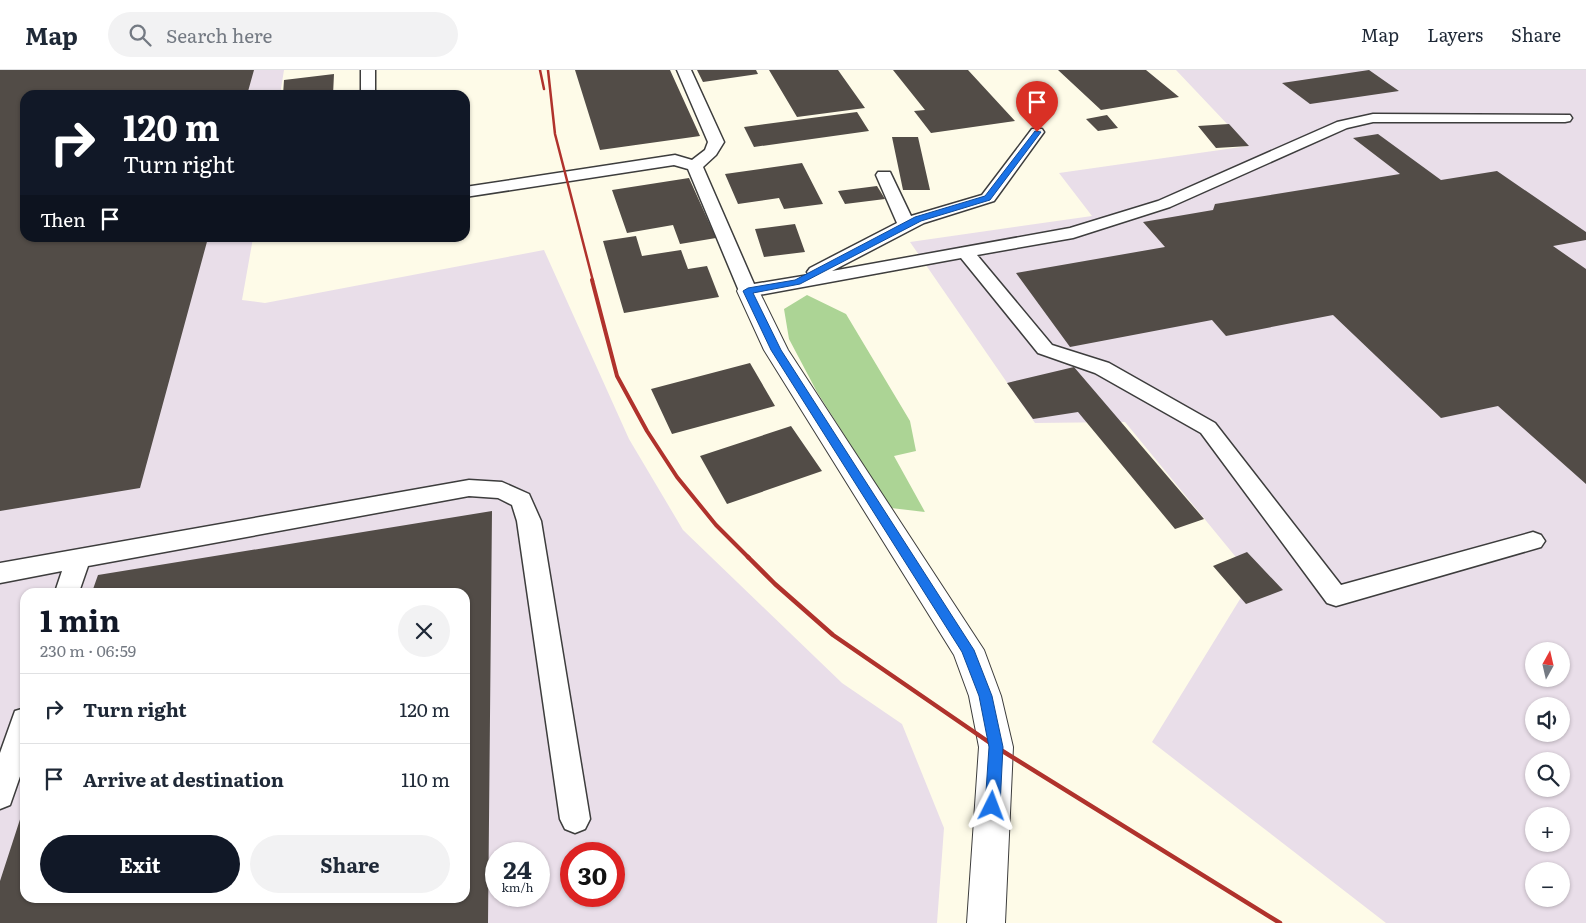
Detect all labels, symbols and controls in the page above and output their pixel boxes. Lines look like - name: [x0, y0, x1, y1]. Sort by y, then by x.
- search box: [108, 12, 458, 57]
- text: Map: [25, 17, 78, 52]
- icon: search: [126, 21, 154, 49]
- text: Search here: [166, 21, 272, 49]
- text: Map: [1361, 21, 1399, 48]
- text: Layers: [1427, 21, 1483, 48]
- text: Share: [1511, 21, 1561, 48]
- pin: [1016, 81, 1058, 132]
- icon: arrive: [1023, 88, 1051, 116]
- text: 120 m: [123, 100, 220, 152]
- icon: right: [40, 110, 105, 175]
- text: Turn right: [123, 147, 235, 180]
- text: Then: [40, 205, 86, 233]
- icon: arrive: [96, 205, 124, 233]
- text: 1 min: [40, 597, 120, 641]
- button: close: [398, 605, 450, 657]
- text: 230 m · 06:59: [40, 638, 136, 662]
- north arrow: [1525, 642, 1570, 688]
- map controls: [1525, 642, 1570, 907]
- icon: right: [40, 695, 68, 723]
- text: Turn right: [83, 695, 187, 723]
- text: 120 m: [399, 695, 450, 723]
- button: sound: [1525, 697, 1570, 742]
- button: search: [1525, 752, 1570, 797]
- icon: arrive: [40, 765, 68, 793]
- text: Arrive at destination: [83, 765, 284, 793]
- text: 110 m: [401, 765, 450, 793]
- position arrow: [965, 779, 1017, 831]
- button: +: [1525, 807, 1570, 852]
- button: Exit: [40, 835, 240, 893]
- button: Share: [250, 835, 450, 893]
- speed limit sign: 30: [560, 842, 625, 907]
- text: 24: [503, 850, 532, 887]
- button: −: [1525, 862, 1570, 907]
- text: km/h: [502, 878, 533, 896]

